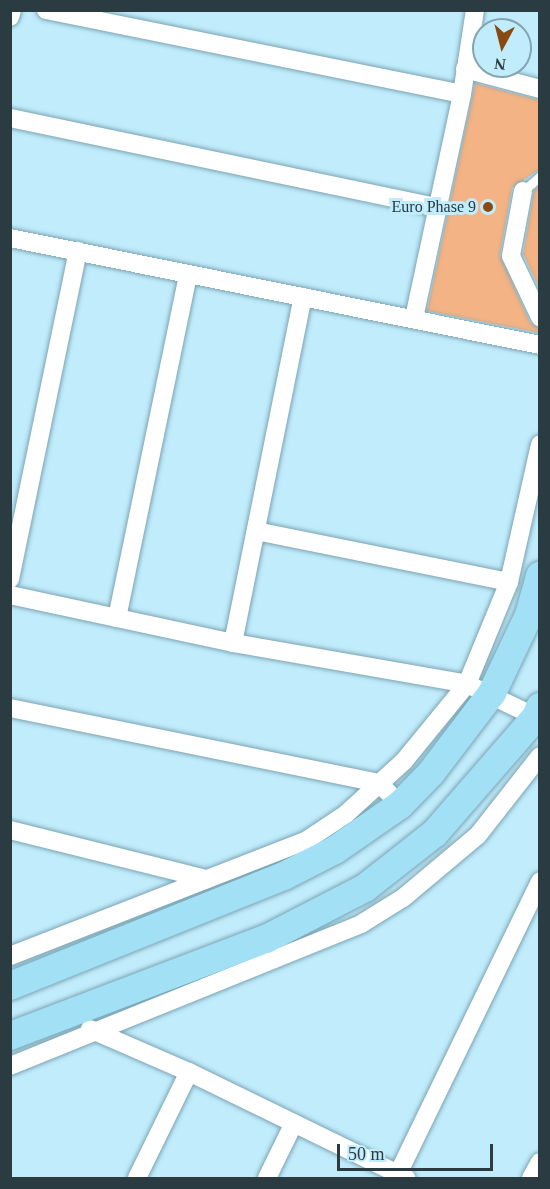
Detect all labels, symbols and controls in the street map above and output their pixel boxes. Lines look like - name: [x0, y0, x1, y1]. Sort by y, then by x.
- north arrow: [472, 18, 532, 78]
- text: N: [493, 55, 507, 74]
- place label: Euro Phase 9: [392, 197, 476, 217]
- marker: Euro Phase 9: [481, 200, 495, 214]
- scale bar: [340, 1132, 496, 1170]
- text: 50 m: [348, 1144, 385, 1164]

